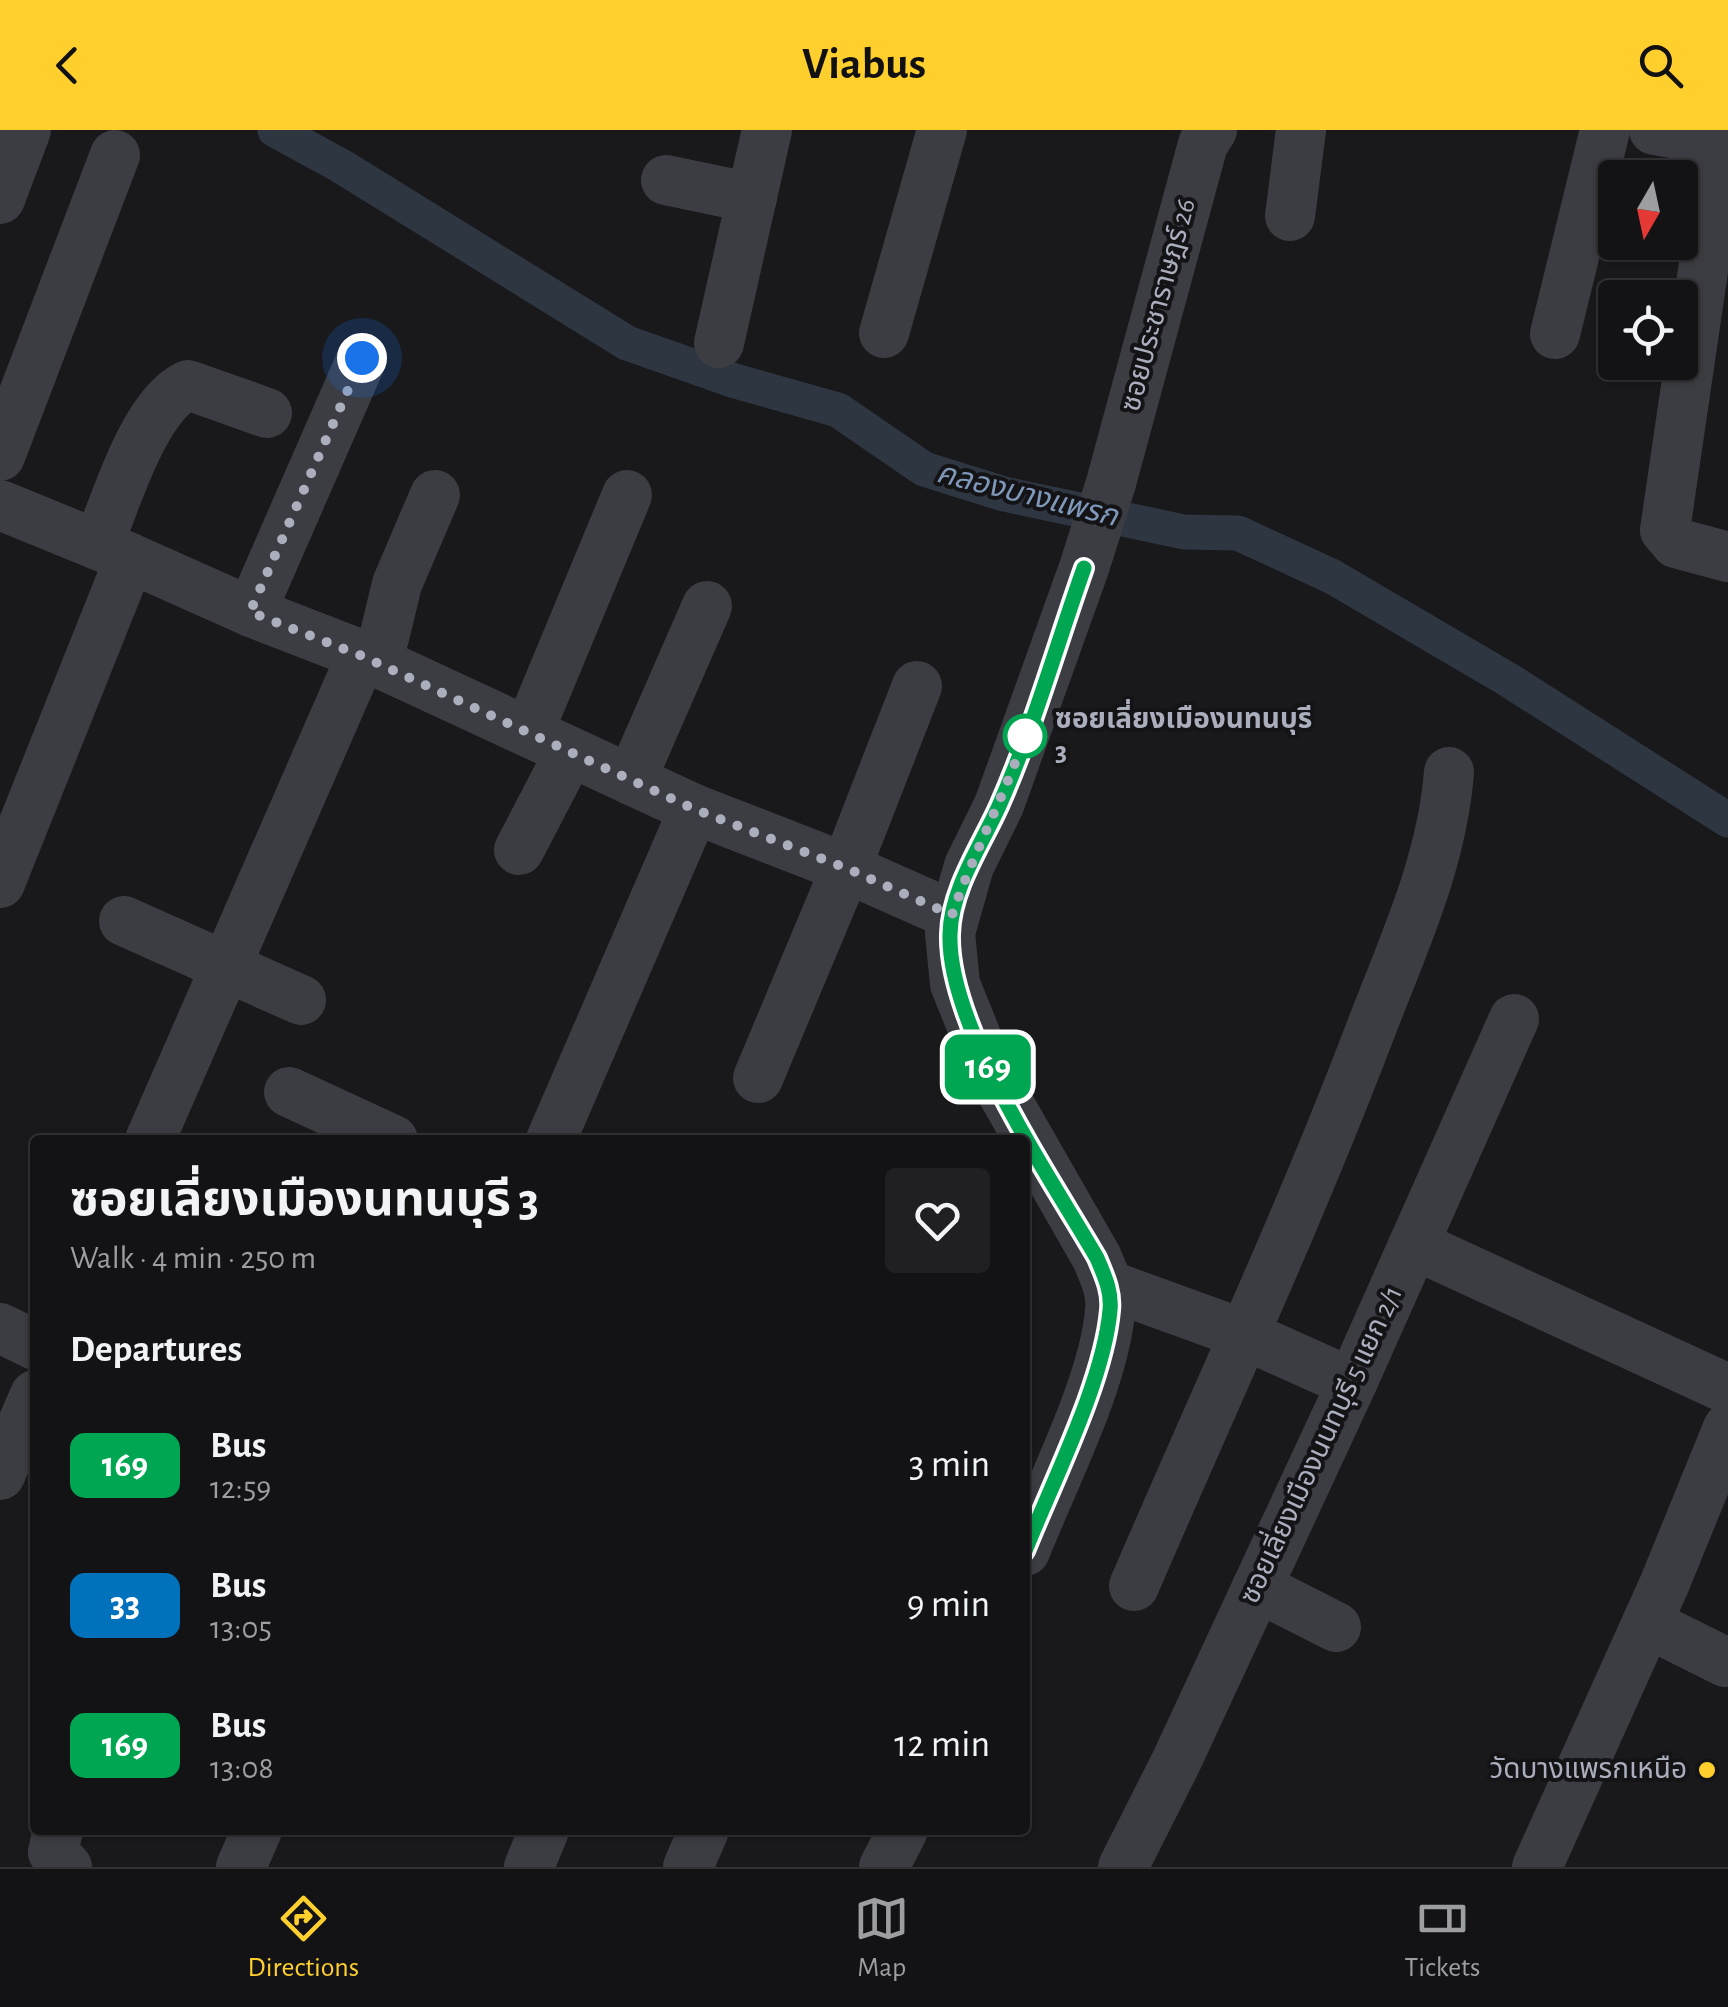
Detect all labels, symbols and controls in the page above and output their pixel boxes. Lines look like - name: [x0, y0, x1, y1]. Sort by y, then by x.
- icon: back: [40, 38, 95, 93]
- icon: search: [1633, 38, 1688, 93]
- text: Viabus: [802, 42, 926, 87]
- north arrow: [1598, 160, 1698, 260]
- map controls: [1598, 160, 1698, 380]
- street label: ซอยประชาราษฎร์ 26: [1117, 196, 1201, 414]
- button: locate: [1598, 280, 1698, 380]
- your location: [337, 333, 387, 383]
- water label: คลองบางแพรก: [933, 458, 1121, 532]
- place label: ซอยเลี่ยงเมืองนทนบุรี 3: [1055, 698, 1312, 766]
- marker: ซอยเลี่ยงเมืองนทนบุรี 3: [1004, 715, 1046, 757]
- line badge: 169: [930, 1034, 1046, 1100]
- text: 169: [965, 1050, 1011, 1085]
- button: heart: [885, 1168, 990, 1273]
- text: ซอยเลี่ยงเมืองนทนบุรี 3: [70, 1177, 539, 1225]
- text: Walk · 4 min · 250 m: [70, 1242, 316, 1274]
- street label: ซอยเลี่ยงเมืองนนทบุรี 5 แยก 2/1: [1230, 1279, 1409, 1609]
- text: Departures: [70, 1331, 242, 1369]
- text: Bus: [210, 1427, 266, 1465]
- text: 3 min: [909, 1446, 990, 1484]
- text: 169: [102, 1448, 148, 1483]
- text: 12:59: [210, 1472, 271, 1504]
- text: Bus: [210, 1567, 266, 1605]
- text: 9 min: [907, 1586, 990, 1624]
- text: 33: [110, 1588, 140, 1623]
- text: 13:05: [210, 1612, 272, 1644]
- text: Bus: [210, 1707, 266, 1745]
- text: 12 min: [894, 1726, 990, 1764]
- text: 169: [102, 1728, 148, 1763]
- text: 13:08: [210, 1752, 274, 1784]
- place label: วัดบางแพรกเหนือ: [1489, 1755, 1687, 1784]
- marker: วัดบางแพรกเหนือ: [1696, 1759, 1718, 1781]
- tab: Directions: [248, 1891, 359, 1985]
- tab: Map: [854, 1891, 909, 1985]
- tab: Tickets: [1405, 1891, 1480, 1985]

